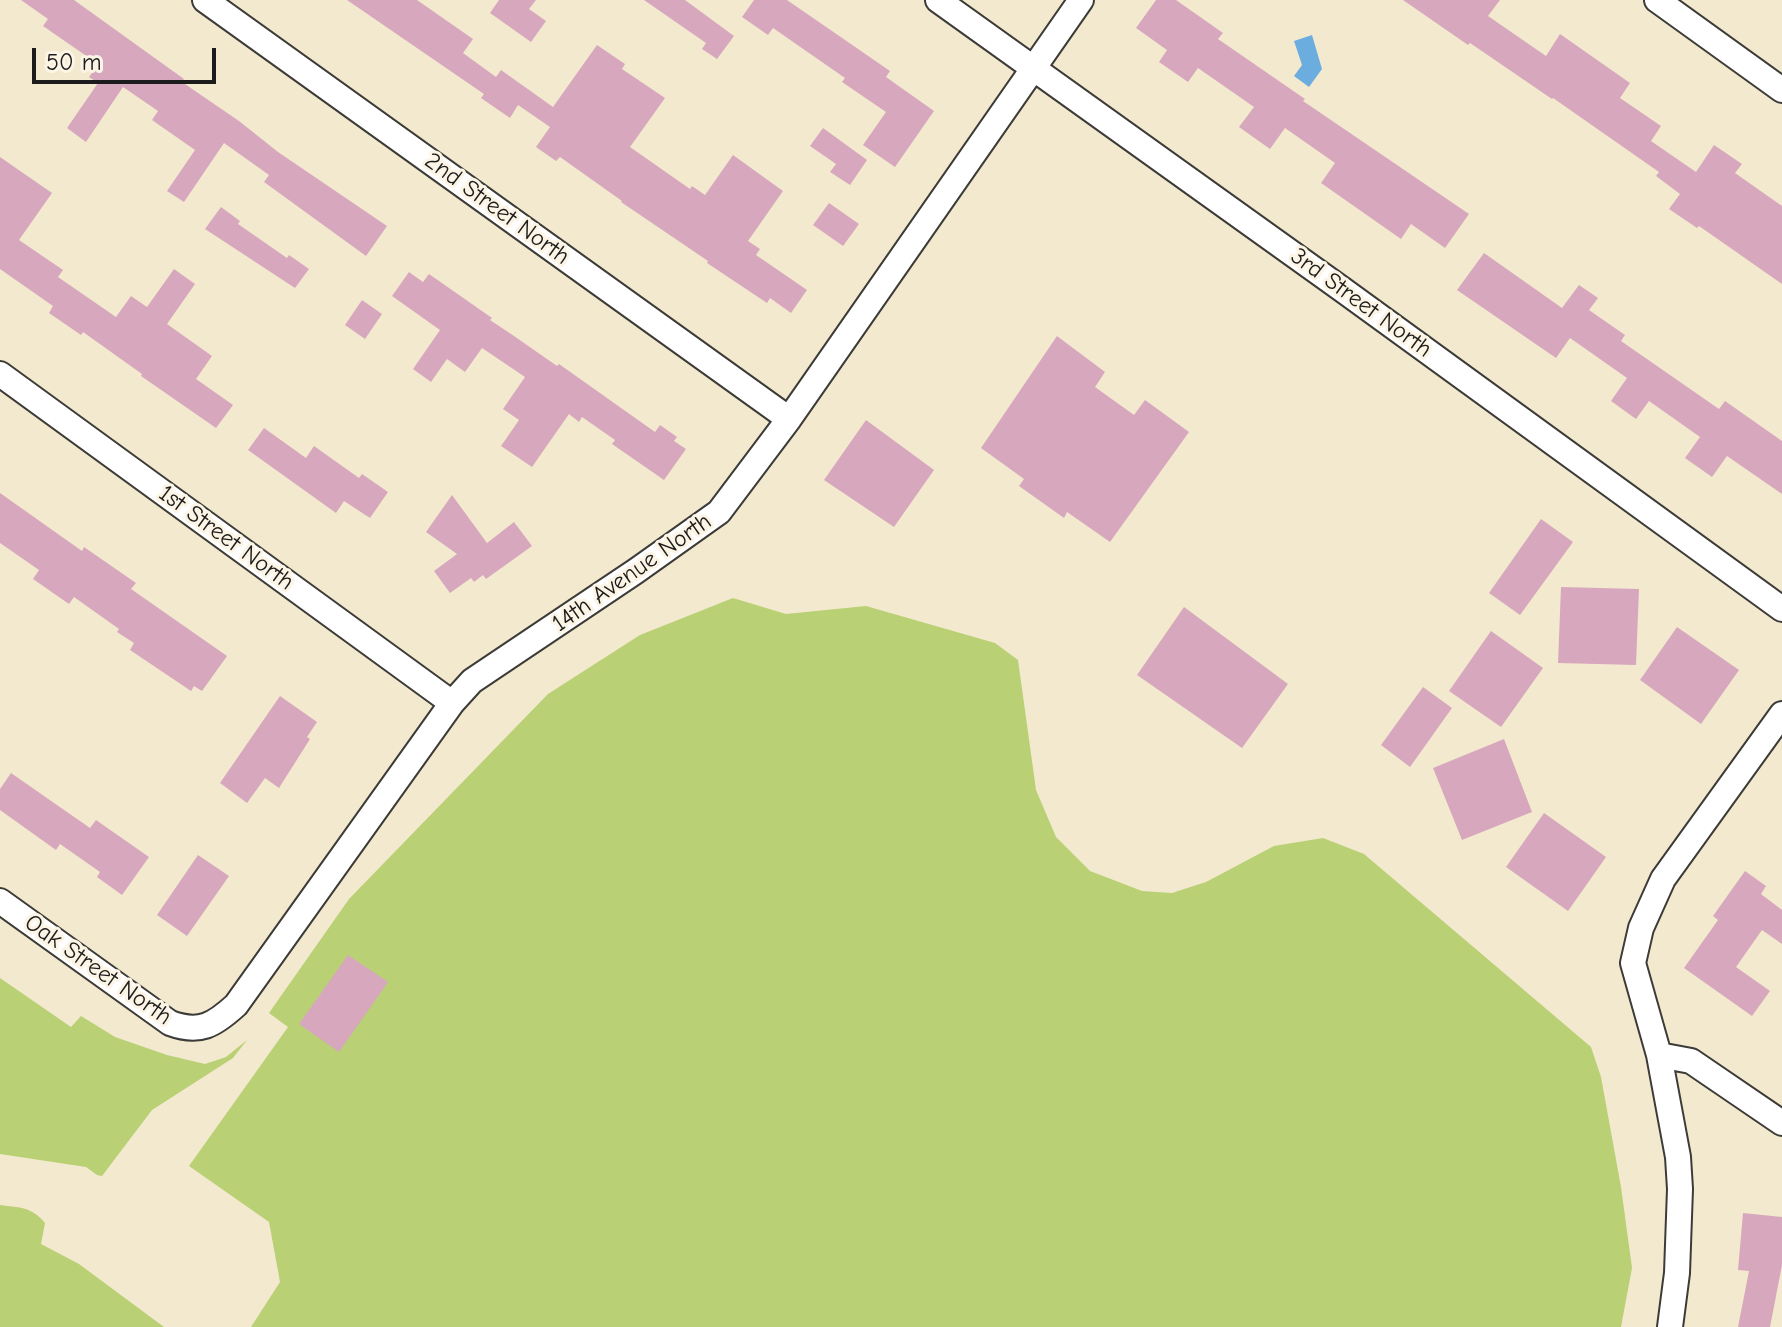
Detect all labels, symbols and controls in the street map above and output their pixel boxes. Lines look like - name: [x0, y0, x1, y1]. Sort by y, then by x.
- scale bar: [36, 32, 220, 82]
- text: 50 m: [46, 48, 102, 76]
- street label: 2nd Street North: [419, 147, 575, 271]
- street label: 3rd Street North: [1285, 242, 1437, 364]
- street label: 1st Street North: [153, 479, 299, 597]
- street label: 14th Avenue North: [547, 507, 717, 639]
- street label: Oak Street North: [19, 909, 177, 1031]

